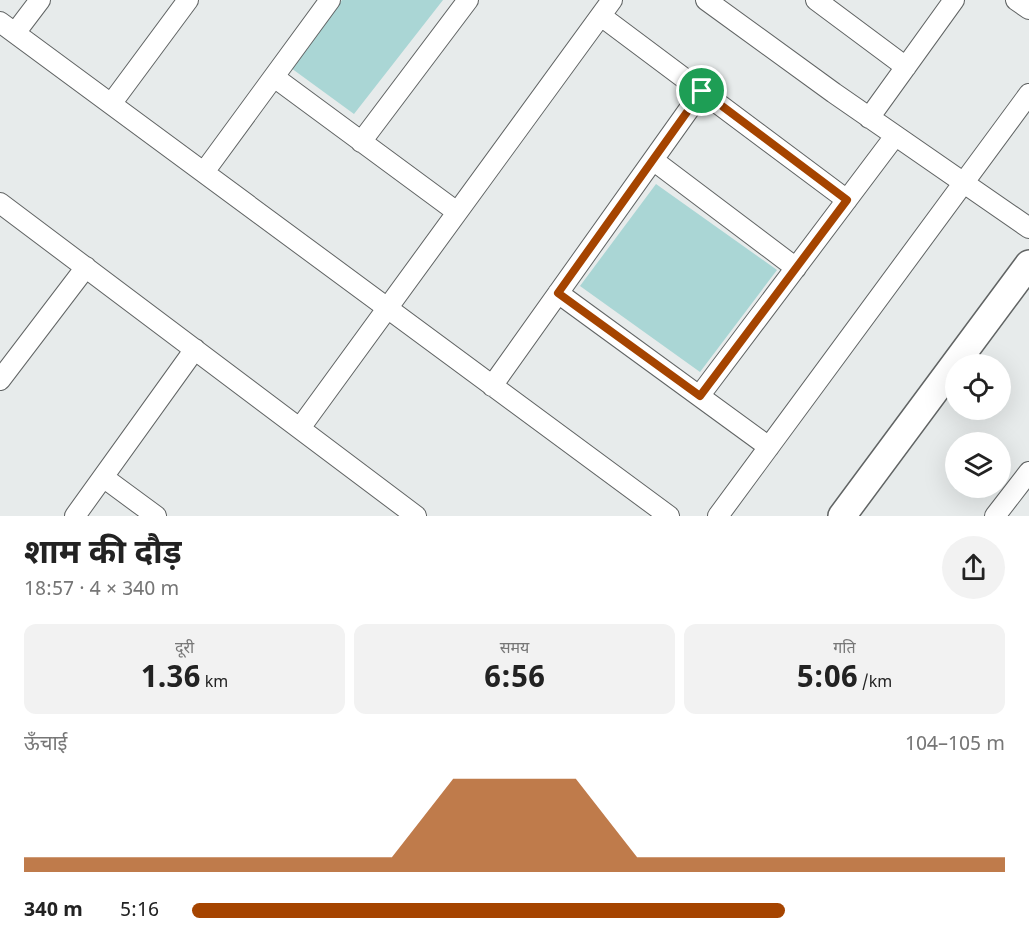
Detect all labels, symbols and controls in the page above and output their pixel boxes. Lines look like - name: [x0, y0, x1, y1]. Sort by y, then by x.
- pin: [676, 65, 727, 116]
- icon: arrive: [685, 74, 718, 107]
- map controls: [945, 354, 1011, 498]
- button: locate: [945, 354, 1011, 420]
- button: layers: [945, 432, 1011, 498]
- text: शाम की दौड़: [24, 533, 182, 576]
- button: share: [942, 536, 1005, 599]
- text: 18:57 · 4 × 340 m: [24, 577, 179, 603]
- text: दूरी: [175, 639, 194, 660]
- text: समय: [500, 639, 529, 660]
- text: गति: [833, 639, 856, 660]
- text: 1.36: [141, 660, 200, 699]
- text: 6:56: [484, 660, 545, 699]
- text: 5:06: [797, 660, 858, 699]
- text: km: [200, 673, 228, 694]
- text: /km: [858, 673, 892, 694]
- text: ऊँचाई: [24, 732, 67, 758]
- text: 104–105 m: [905, 732, 1005, 758]
- text: 340 m: [24, 898, 83, 924]
- text: 5:16: [120, 898, 159, 924]

